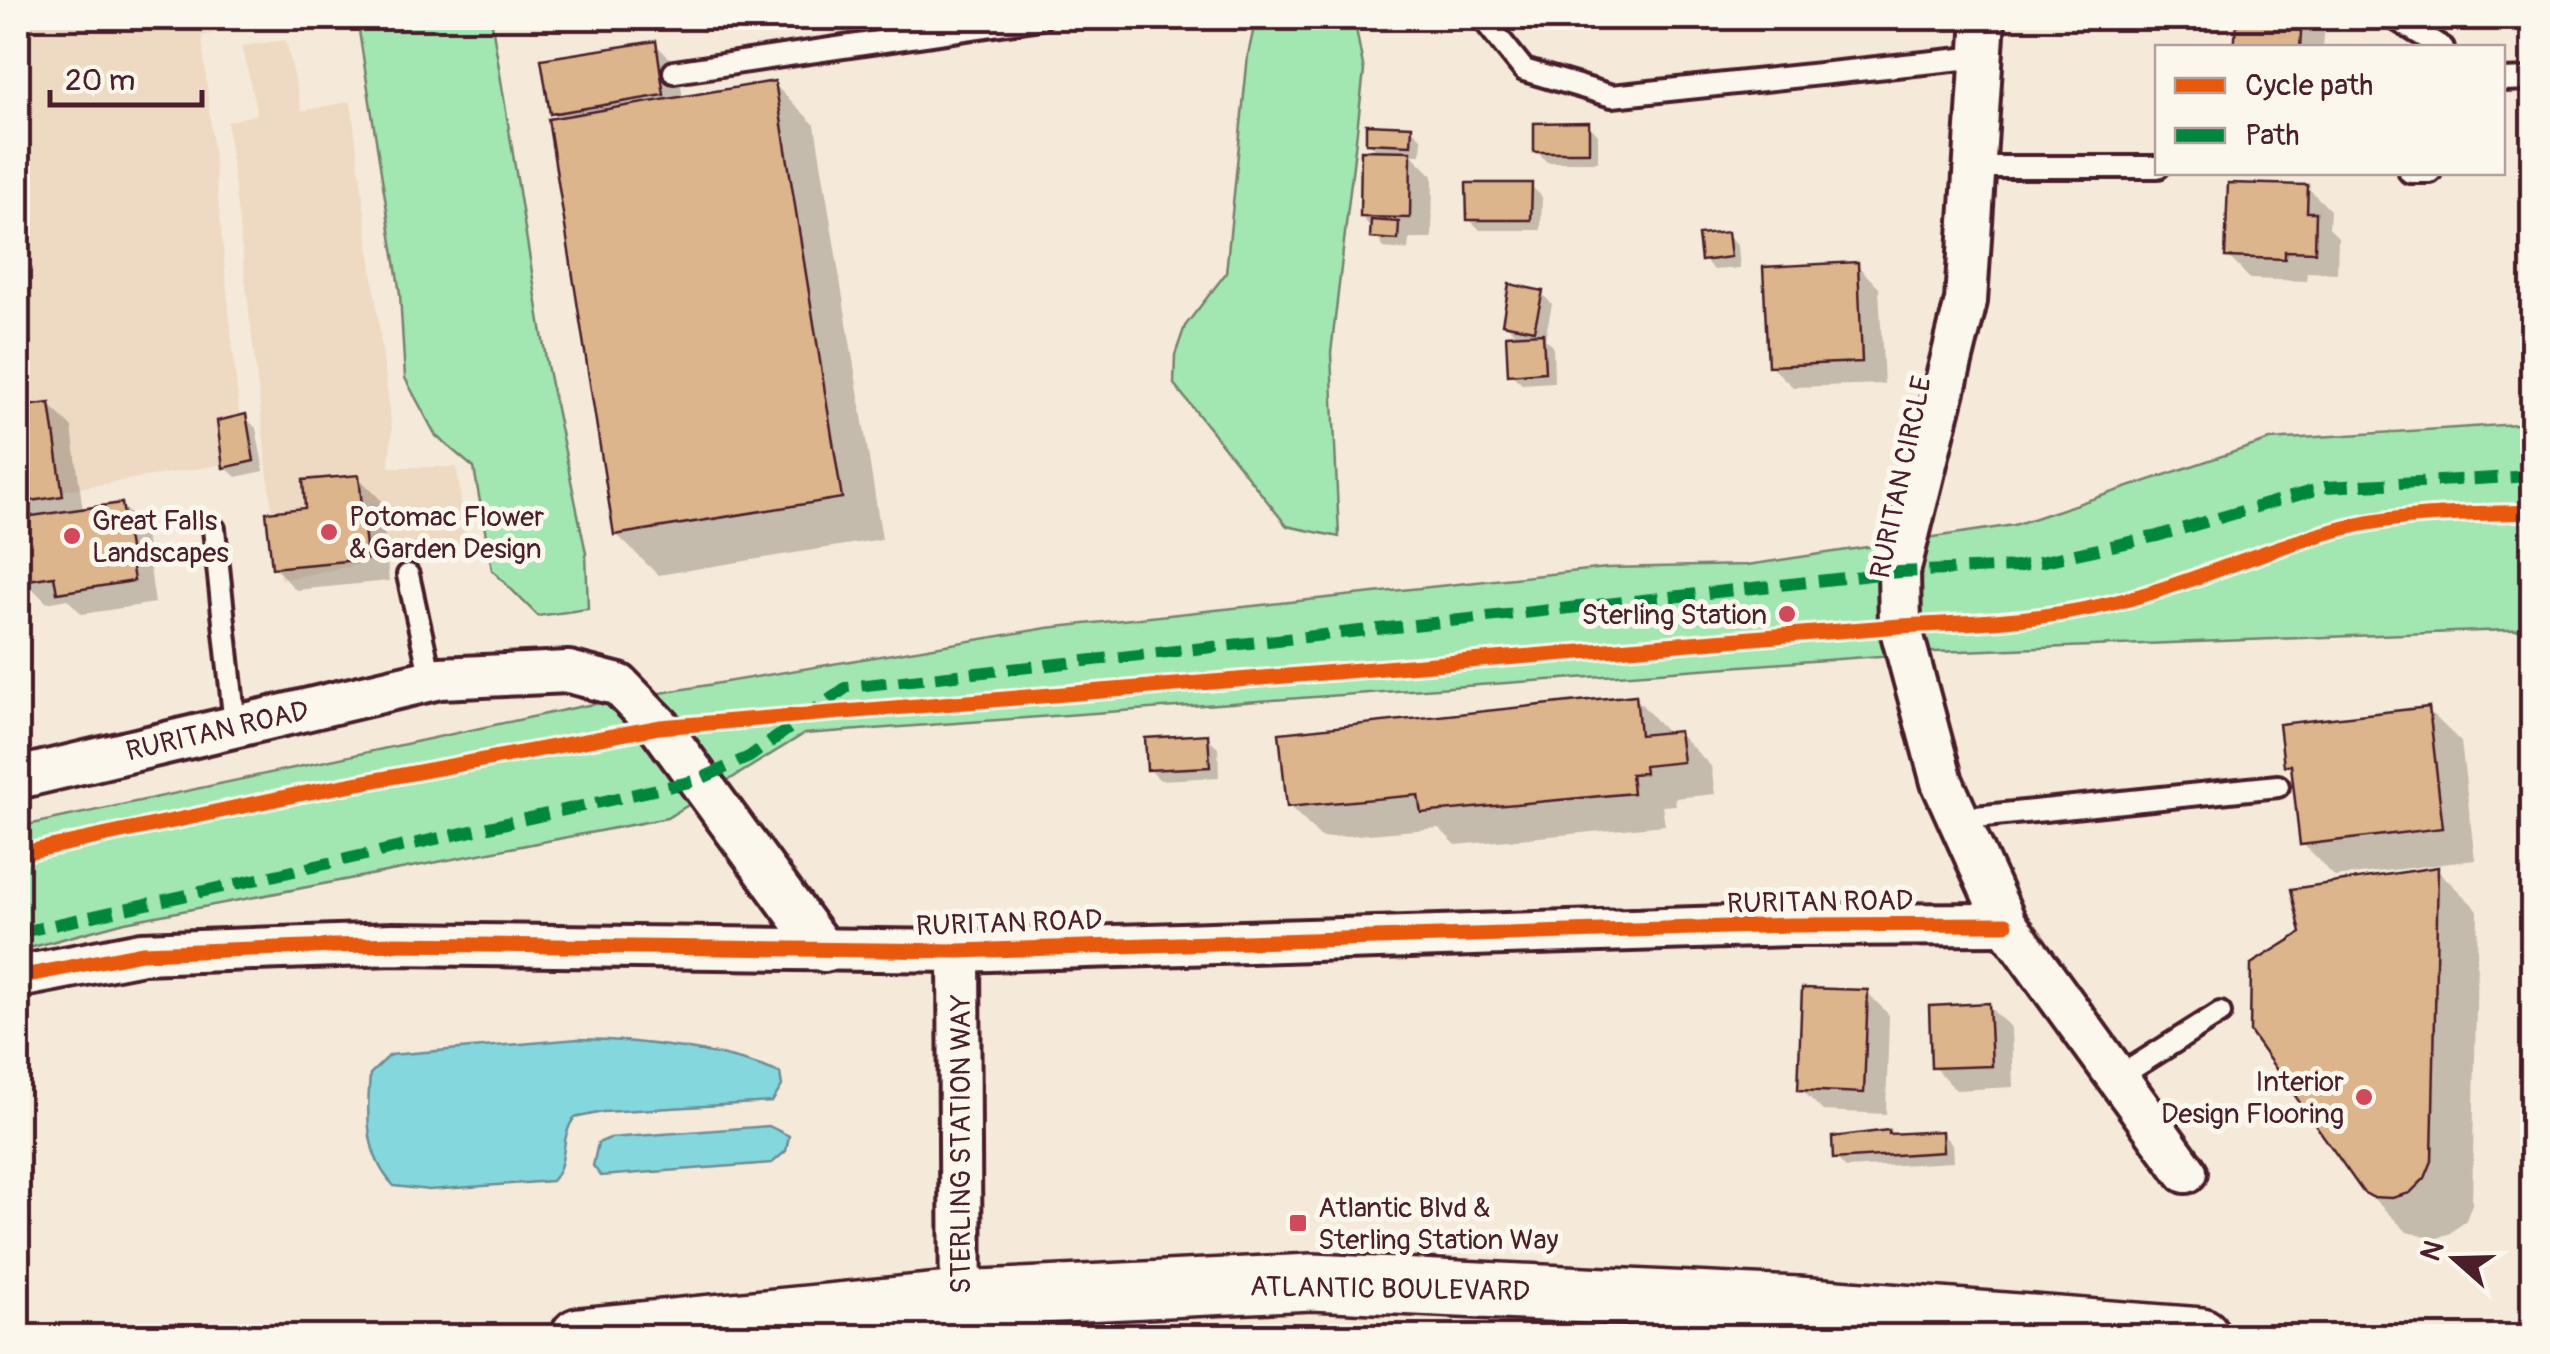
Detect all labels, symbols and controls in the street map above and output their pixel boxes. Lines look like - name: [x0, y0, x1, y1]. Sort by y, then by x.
- scale bar: [50, 45, 202, 107]
- legend: [2155, 45, 2505, 175]
- text: 20 m: [65, 62, 135, 99]
- text: Cycle path: [2245, 67, 2373, 104]
- text: Path: [2245, 117, 2300, 154]
- street label: RURITAN CIRCLE: [1863, 373, 1940, 582]
- place label: Potomac Flower & Garden Design: [349, 500, 544, 567]
- place label: Great Falls Landscapes: [92, 504, 229, 571]
- marker: Potomac Flower & Garden Design: [318, 521, 340, 543]
- marker: Great Falls Landscapes: [61, 525, 83, 547]
- place label: Sterling Station: [1582, 598, 1767, 633]
- marker: Sterling Station: [1776, 603, 1798, 625]
- street label: RURITAN ROAD: [123, 693, 312, 769]
- street label: RURITAN ROAD: [1727, 883, 1914, 922]
- street label: RURITAN ROAD: [915, 903, 1103, 944]
- street label: STERLING STATION WAY: [944, 994, 979, 1294]
- place label: Interior Design Flooring: [2161, 1065, 2344, 1132]
- marker: Interior Design Flooring: [2353, 1086, 2375, 1108]
- place label: Atlantic Blvd & Sterling Station Way: [1318, 1191, 1558, 1258]
- north arrow: [2405, 1209, 2505, 1309]
- marker: Atlantic Blvd & Sterling Station Way: [1287, 1212, 1309, 1234]
- text: N: [2413, 1236, 2453, 1266]
- street label: ATLANTIC BOULEVARD: [1250, 1270, 1530, 1309]

